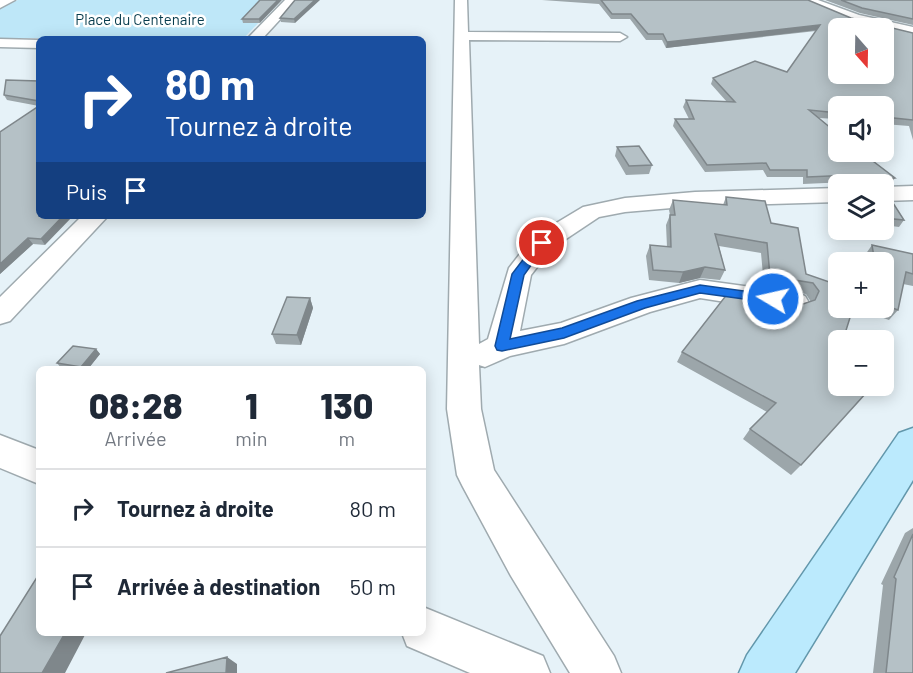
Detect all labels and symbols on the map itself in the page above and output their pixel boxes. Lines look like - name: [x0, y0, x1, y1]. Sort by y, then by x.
- park label: Place du Centenaire: [75, 10, 205, 28]
- north arrow: [828, 18, 894, 84]
- pin: [516, 217, 567, 268]
- position arrow: [741, 267, 805, 331]

